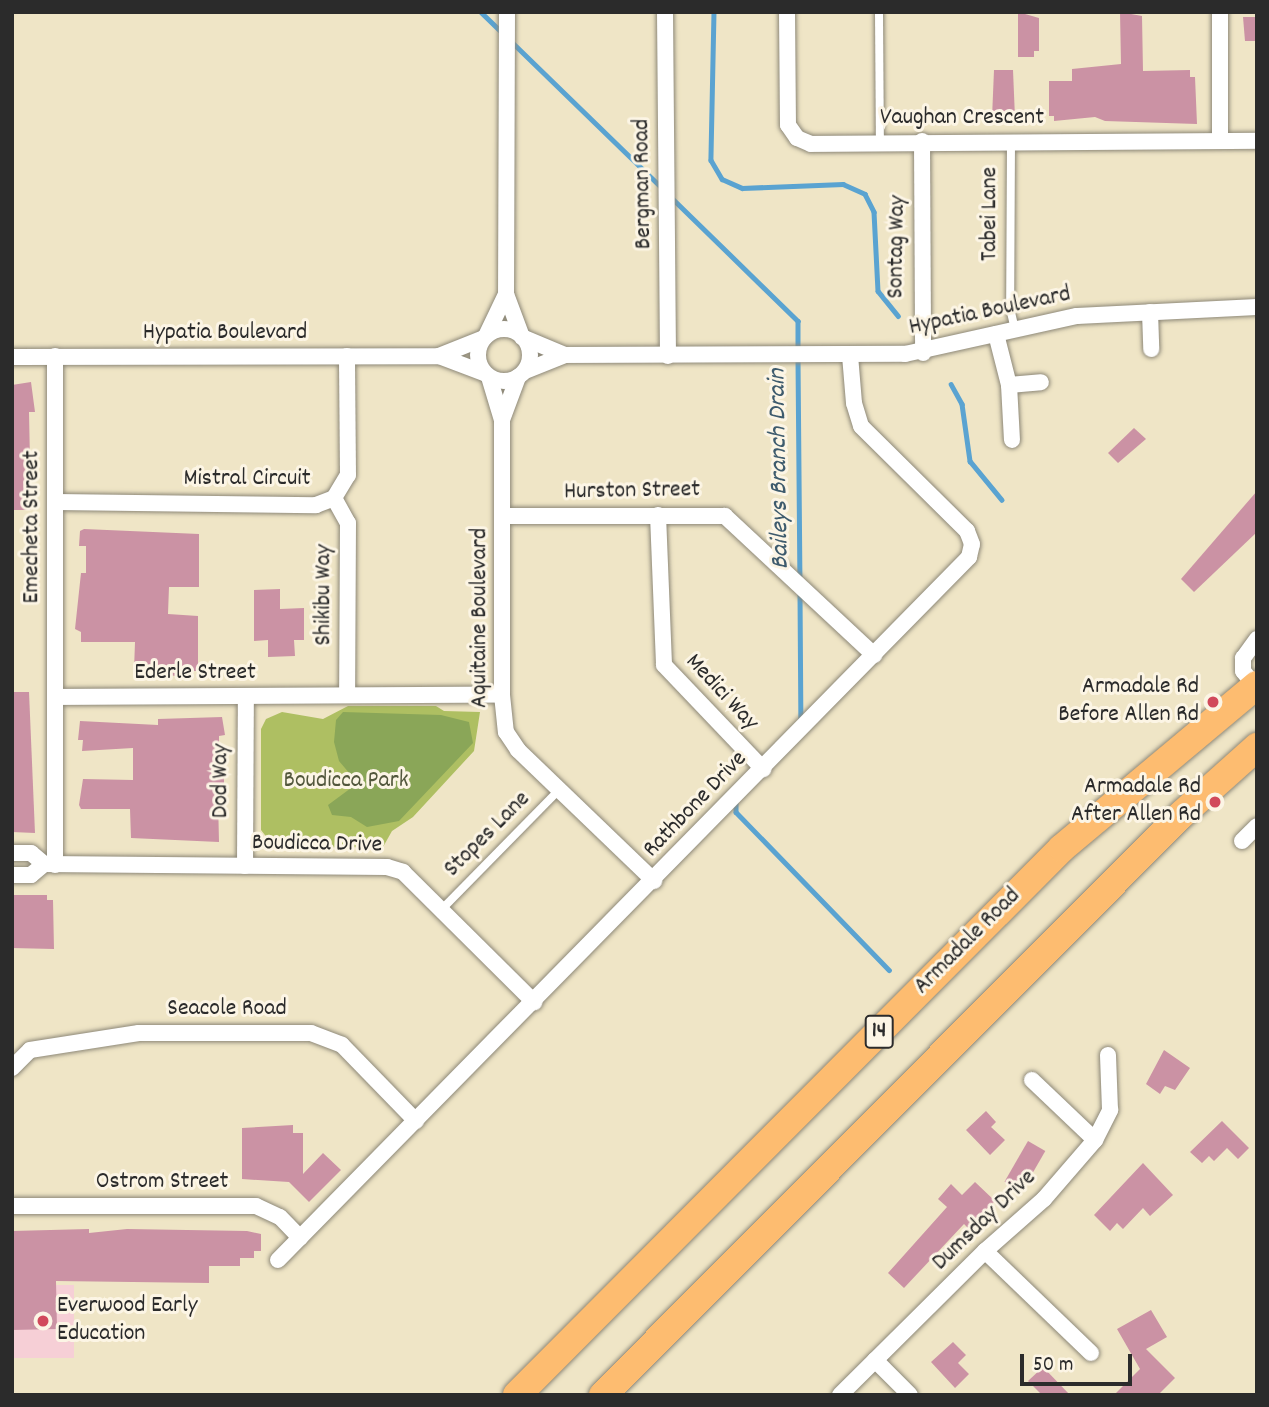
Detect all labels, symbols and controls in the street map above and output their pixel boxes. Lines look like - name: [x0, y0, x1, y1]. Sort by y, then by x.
- street label: Vaughan Crescent: [880, 105, 1044, 133]
- street label: Bergman Road: [628, 118, 660, 250]
- street label: Tabei Lane: [977, 167, 1005, 261]
- street label: Sontag Way: [883, 195, 913, 299]
- street label: Hypatia Boulevard: [907, 281, 1073, 343]
- street label: Hypatia Boulevard: [143, 320, 307, 348]
- water label: Baileys Branch Drain: [763, 368, 797, 570]
- street label: Emecheta Street: [19, 450, 47, 604]
- street label: Mistral Circuit: [183, 466, 311, 494]
- street label: Hurston Street: [564, 476, 700, 508]
- street label: Aquitaine Boulevard: [467, 528, 495, 708]
- street label: Shikibu Way: [311, 544, 339, 646]
- street label: Medici Way: [678, 649, 764, 737]
- street label: Ederle Street: [134, 660, 256, 688]
- place label: Armadale Rd Before Allen Rd: [1058, 674, 1199, 730]
- marker: Armadale Rd Before Allen Rd: [1205, 694, 1221, 710]
- street label: Dod Way: [208, 744, 236, 818]
- street label: Rathbone Drive: [638, 746, 754, 864]
- park label: Boudicca Park: [284, 768, 408, 796]
- place label: Armadale Rd After Allen Rd: [1071, 774, 1201, 830]
- street label: Stopes Lane: [439, 786, 537, 884]
- marker: Armadale Rd After Allen Rd: [1207, 794, 1223, 810]
- street label: Boudicca Drive: [252, 829, 382, 861]
- street label: Armadale Road: [909, 883, 1027, 1001]
- street label: Seacole Road: [167, 996, 287, 1024]
- road number: 14: [863, 1012, 895, 1051]
- street label: Dumsday Drive: [927, 1164, 1043, 1278]
- street label: Ostrom Street: [96, 1169, 228, 1197]
- place label: Everwood Early Education: [57, 1293, 197, 1349]
- marker: Everwood Early Education: [35, 1313, 51, 1329]
- scale bar: [1024, 1340, 1136, 1384]
- text: 50 m: [1033, 1351, 1073, 1381]

